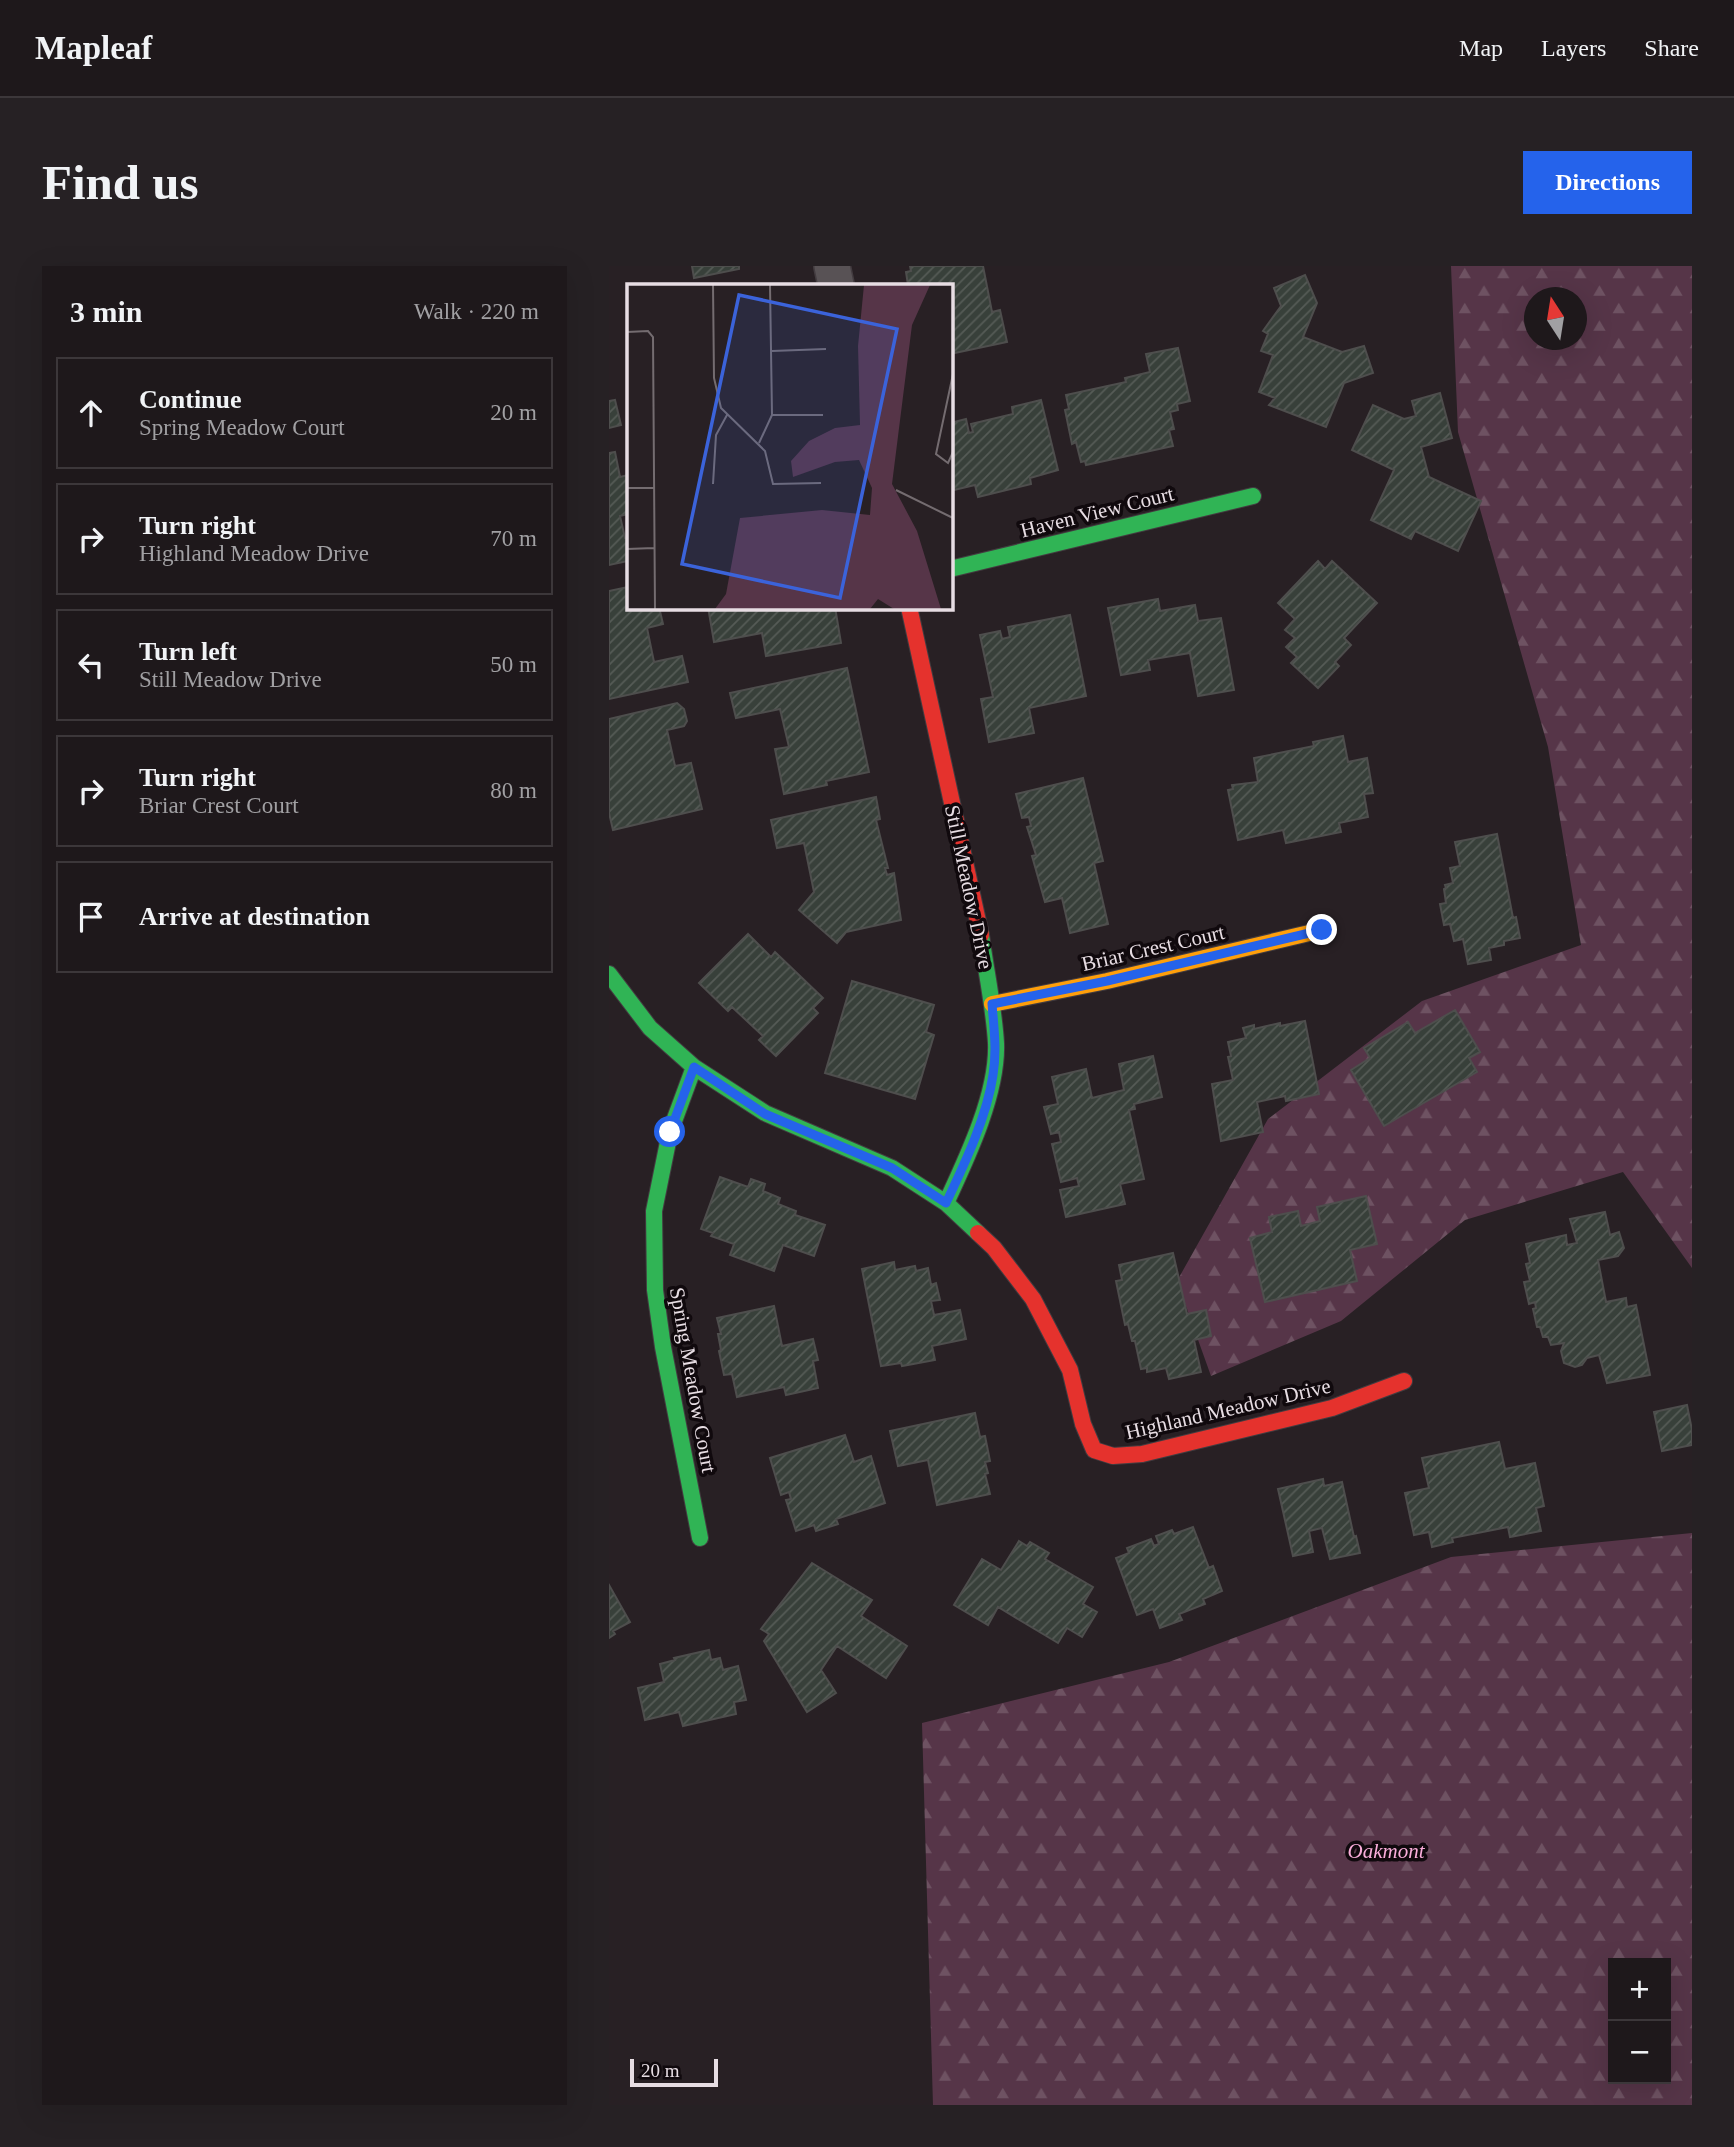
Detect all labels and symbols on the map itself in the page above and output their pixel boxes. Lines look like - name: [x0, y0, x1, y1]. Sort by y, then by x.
- inset map: [627, 284, 952, 609]
- north arrow: [1524, 287, 1587, 350]
- street label: Haven View Court: [1018, 481, 1176, 543]
- street label: Still Meadow Drive: [940, 803, 998, 971]
- route end: [1306, 914, 1337, 945]
- street label: Briar Crest Court: [1079, 920, 1227, 976]
- route start: [654, 1116, 685, 1147]
- street label: Spring Meadow Court: [665, 1285, 721, 1475]
- street label: Highland Meadow Drive: [1123, 1374, 1333, 1444]
- park label: Oakmont: [1348, 1839, 1426, 1863]
- scale bar: [630, 2056, 717, 2088]

